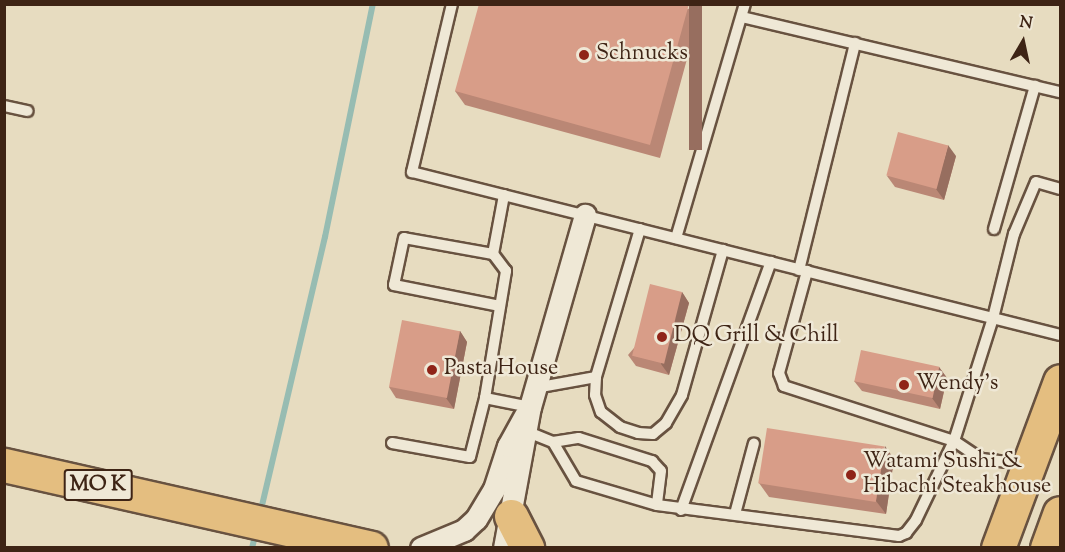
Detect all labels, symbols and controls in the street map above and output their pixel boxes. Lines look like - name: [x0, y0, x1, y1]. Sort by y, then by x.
- text: N: [1018, 11, 1034, 36]
- north arrow: [993, 12, 1053, 72]
- place label: Schnucks: [596, 42, 688, 68]
- marker: Schnucks: [577, 48, 591, 62]
- place label: DQ Grill & Chill: [674, 324, 839, 350]
- marker: DQ Grill & Chill: [655, 330, 669, 344]
- place label: Pasta House: [444, 357, 558, 383]
- marker: Pasta House: [425, 363, 439, 377]
- place label: Wendy's: [916, 372, 998, 398]
- marker: Wendy's: [897, 378, 911, 392]
- place label: Watami Sushi & Hibachi Steakhouse: [863, 449, 1051, 500]
- road number: MO K: [63, 467, 132, 503]
- marker: Watami Sushi & Hibachi Steakhouse: [844, 468, 858, 482]

